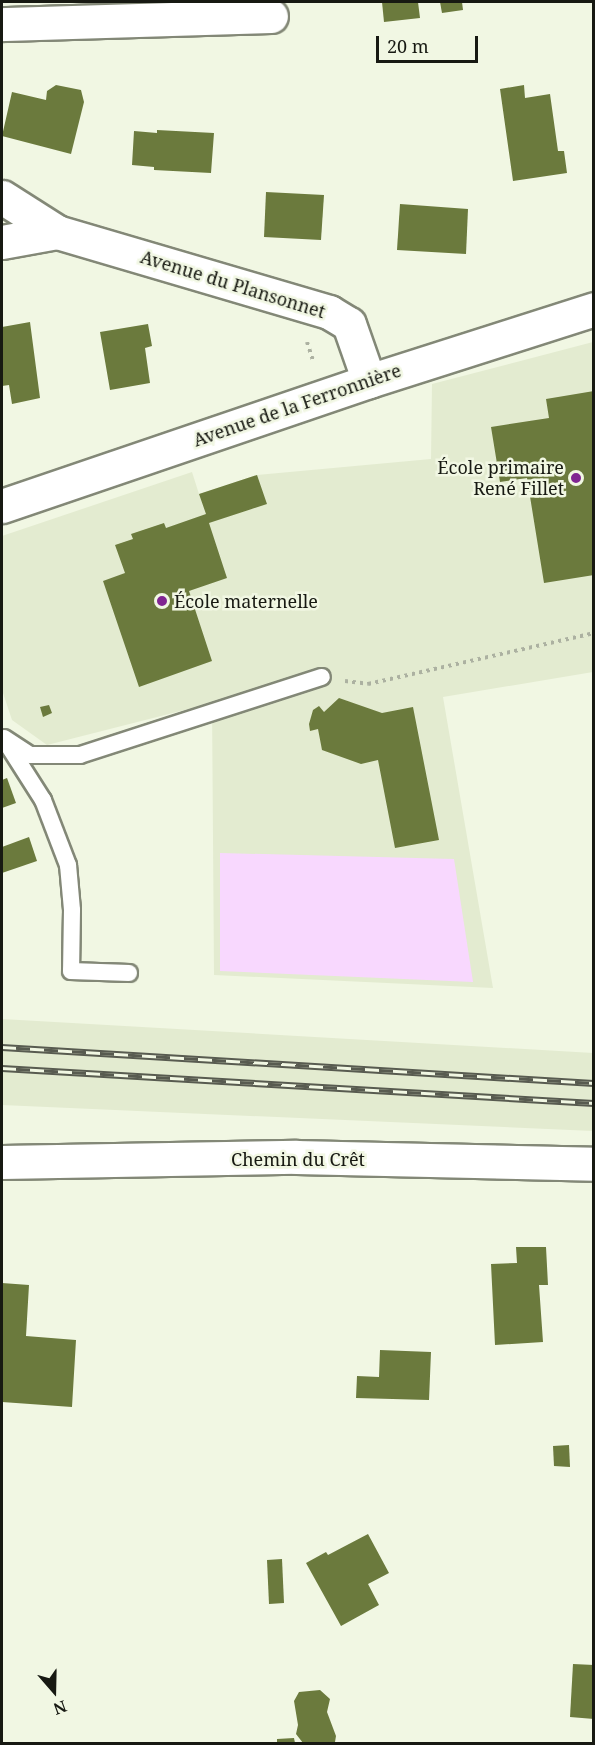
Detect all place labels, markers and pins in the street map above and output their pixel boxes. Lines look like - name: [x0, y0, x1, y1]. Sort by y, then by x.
- place label: École primaire René Fillet: [437, 457, 564, 500]
- marker: École primaire René Fillet: [569, 471, 583, 485]
- place label: École maternelle: [174, 590, 318, 612]
- marker: École maternelle: [155, 594, 169, 608]

